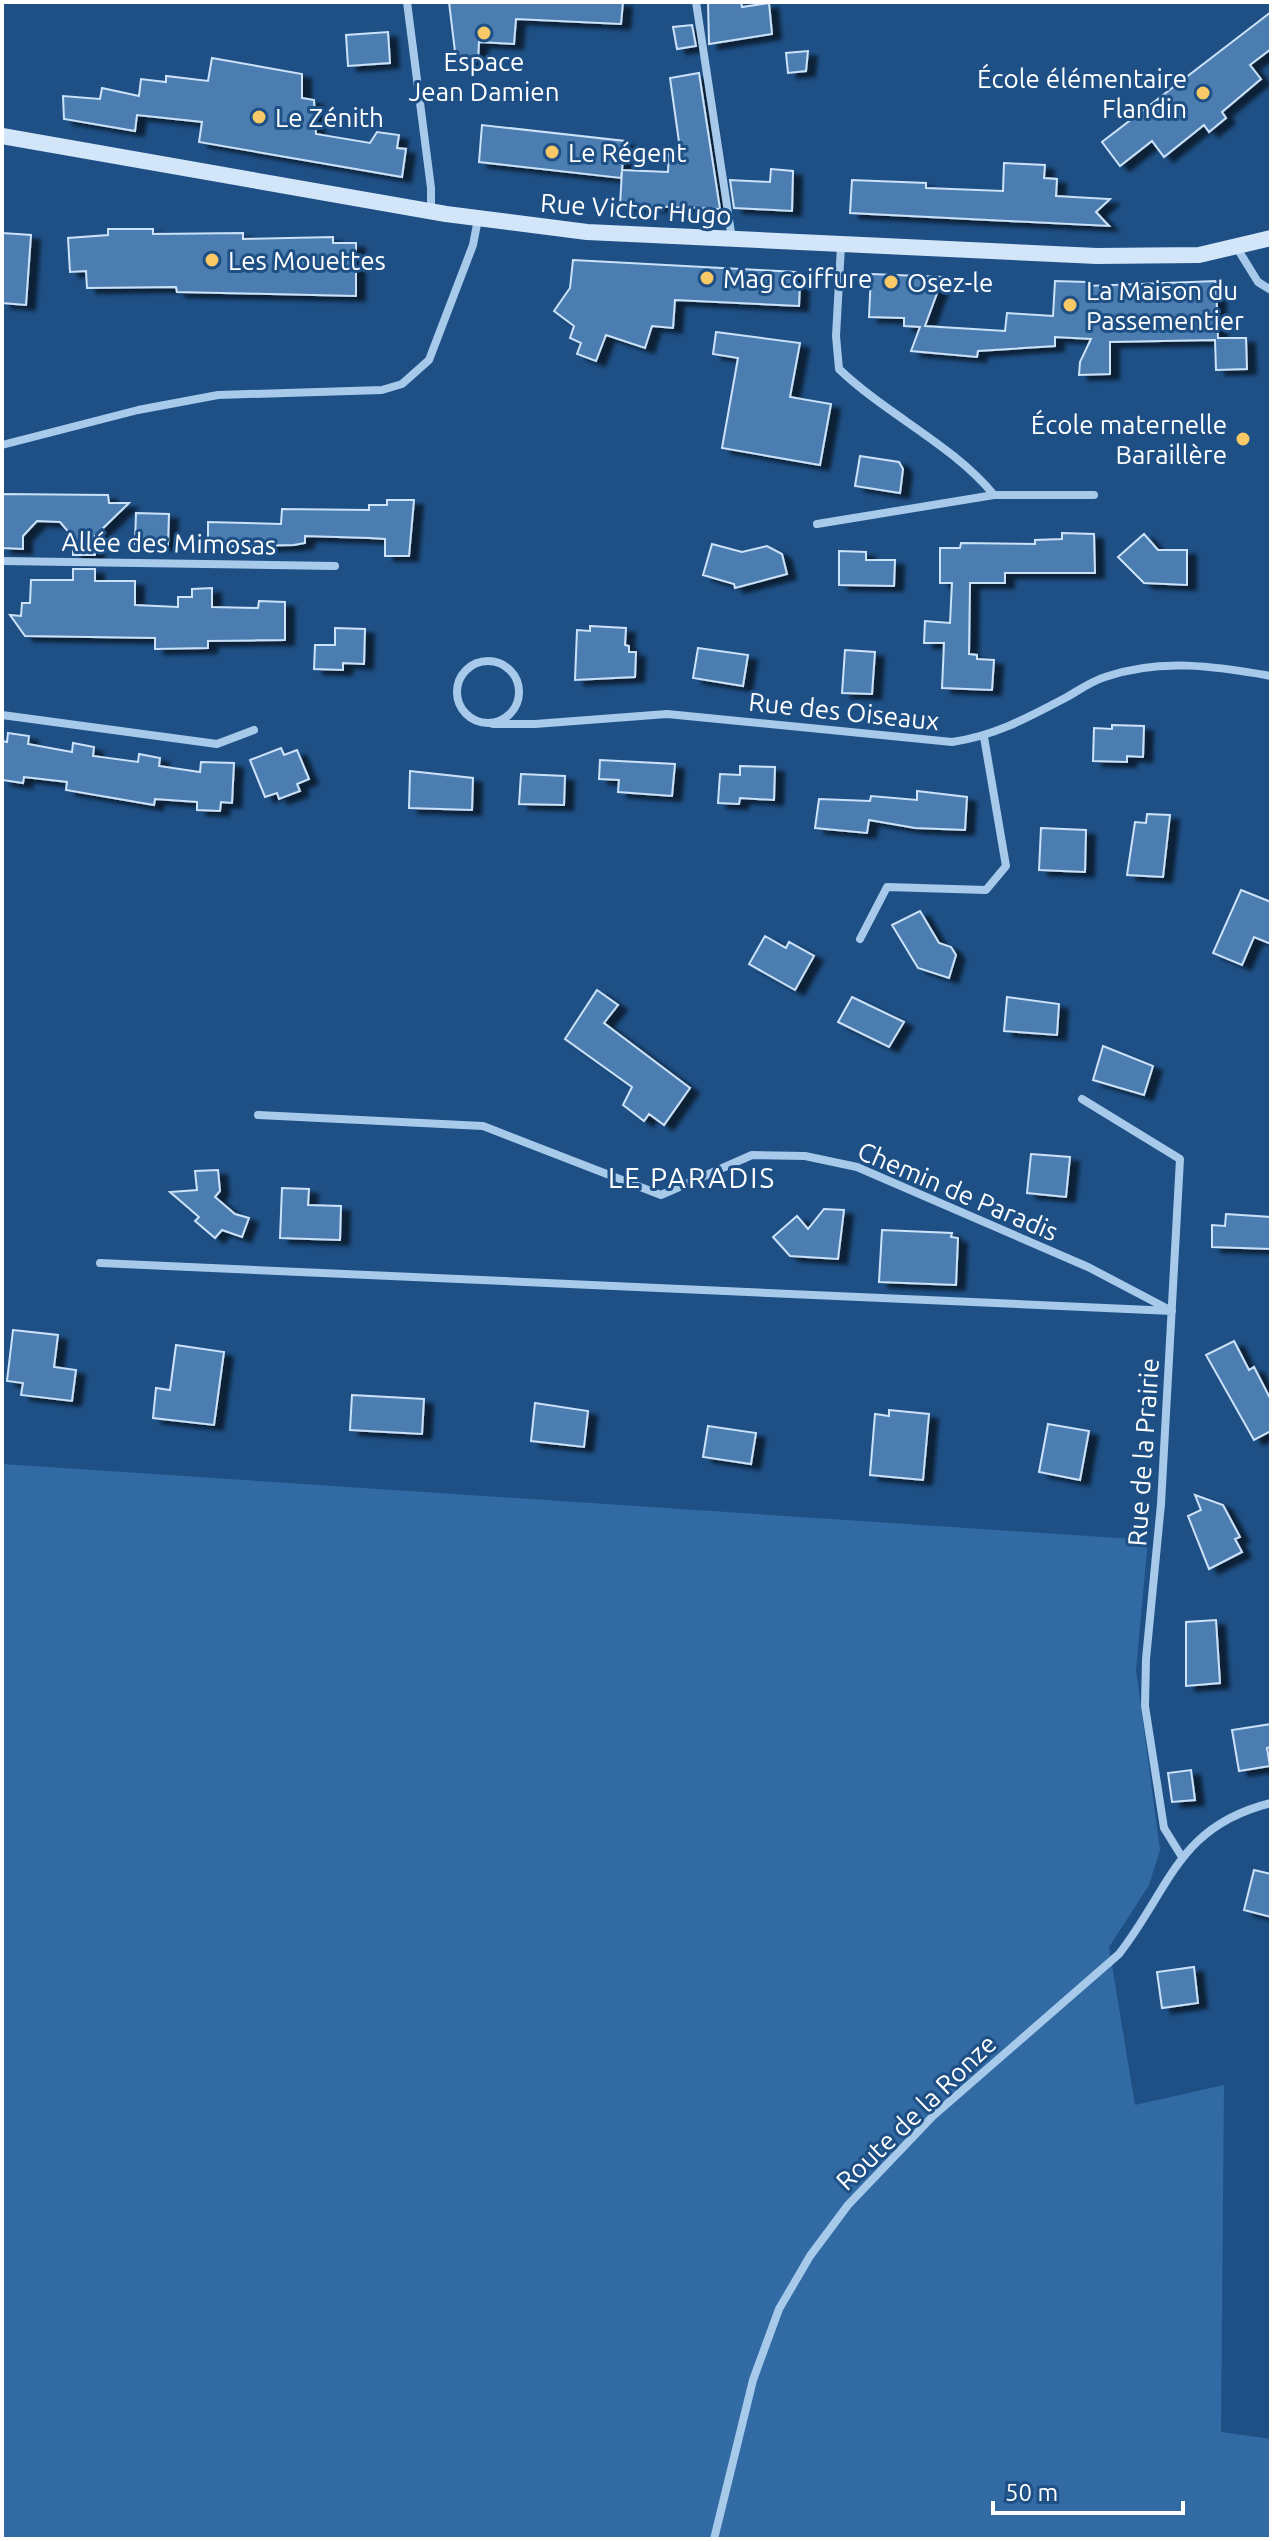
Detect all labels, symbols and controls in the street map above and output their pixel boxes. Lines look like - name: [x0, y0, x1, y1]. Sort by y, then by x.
- marker: Espace Jean Damien: [475, 24, 493, 42]
- place label: Espace Jean Damien: [409, 47, 559, 106]
- place label: École élémentaire Flandin: [977, 63, 1187, 123]
- marker: École élémentaire Flandin: [1194, 84, 1212, 102]
- place label: Le Zénith: [275, 103, 384, 132]
- marker: Le Zénith: [250, 108, 268, 126]
- place label: Le Régent: [568, 138, 686, 167]
- marker: Le Régent: [543, 143, 561, 161]
- street label: Rue Victor Hugo: [540, 188, 732, 230]
- place label: Les Mouettes: [228, 246, 386, 275]
- marker: Les Mouettes: [203, 251, 221, 269]
- place label: Mag coiffure: [723, 264, 872, 293]
- place label: Osez-le: [907, 268, 993, 297]
- marker: Mag coiffure: [698, 269, 716, 287]
- marker: Osez-le: [882, 273, 900, 291]
- place label: La Maison du Passementier: [1086, 276, 1244, 335]
- marker: La Maison du Passementier: [1061, 296, 1079, 314]
- place label: École maternelle Baraillère: [1031, 409, 1227, 469]
- marker: École maternelle Baraillère: [1234, 430, 1252, 448]
- street label: Allée des Mimosas: [62, 527, 276, 559]
- street label: Rue des Oiseaux: [747, 687, 941, 735]
- street label: Chemin de Paradis: [853, 1136, 1063, 1246]
- district label: LE PARADIS: [608, 1162, 776, 1193]
- street label: Rue de la Prairie: [1122, 1357, 1164, 1547]
- street label: Route de la Ronze: [830, 2028, 1002, 2196]
- scale bar: [993, 2465, 1183, 2515]
- text: 50 m: [1005, 2479, 1058, 2506]

